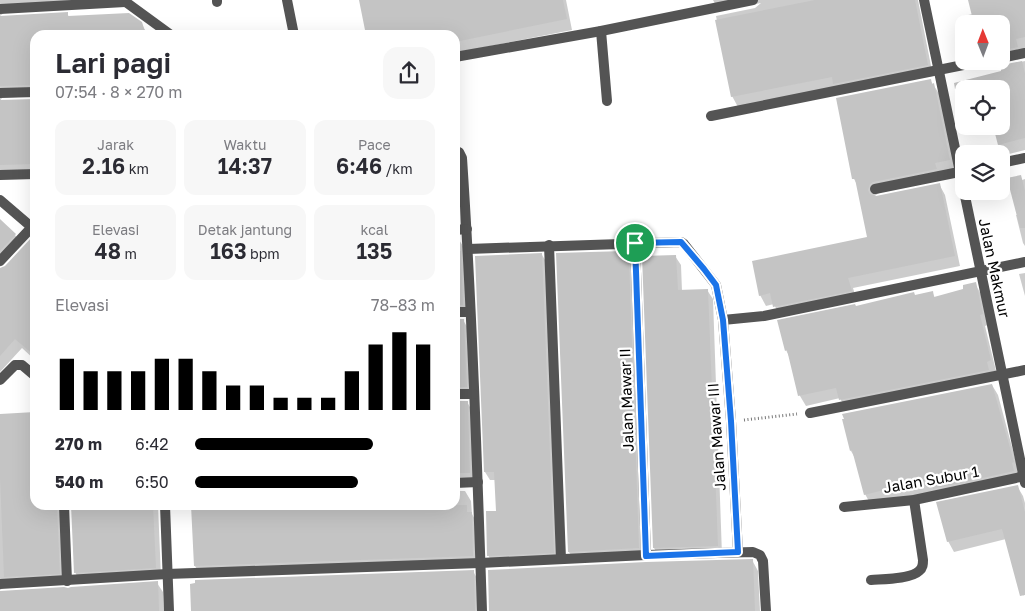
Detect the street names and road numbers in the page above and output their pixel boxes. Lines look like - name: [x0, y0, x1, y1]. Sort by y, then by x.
- street label: Jalan Makmur: [976, 217, 1014, 319]
- street label: Jalan Mawar II: [615, 348, 637, 452]
- street label: Jalan Mawar III: [703, 382, 729, 492]
- street label: Jalan Subur 1: [882, 462, 980, 496]

